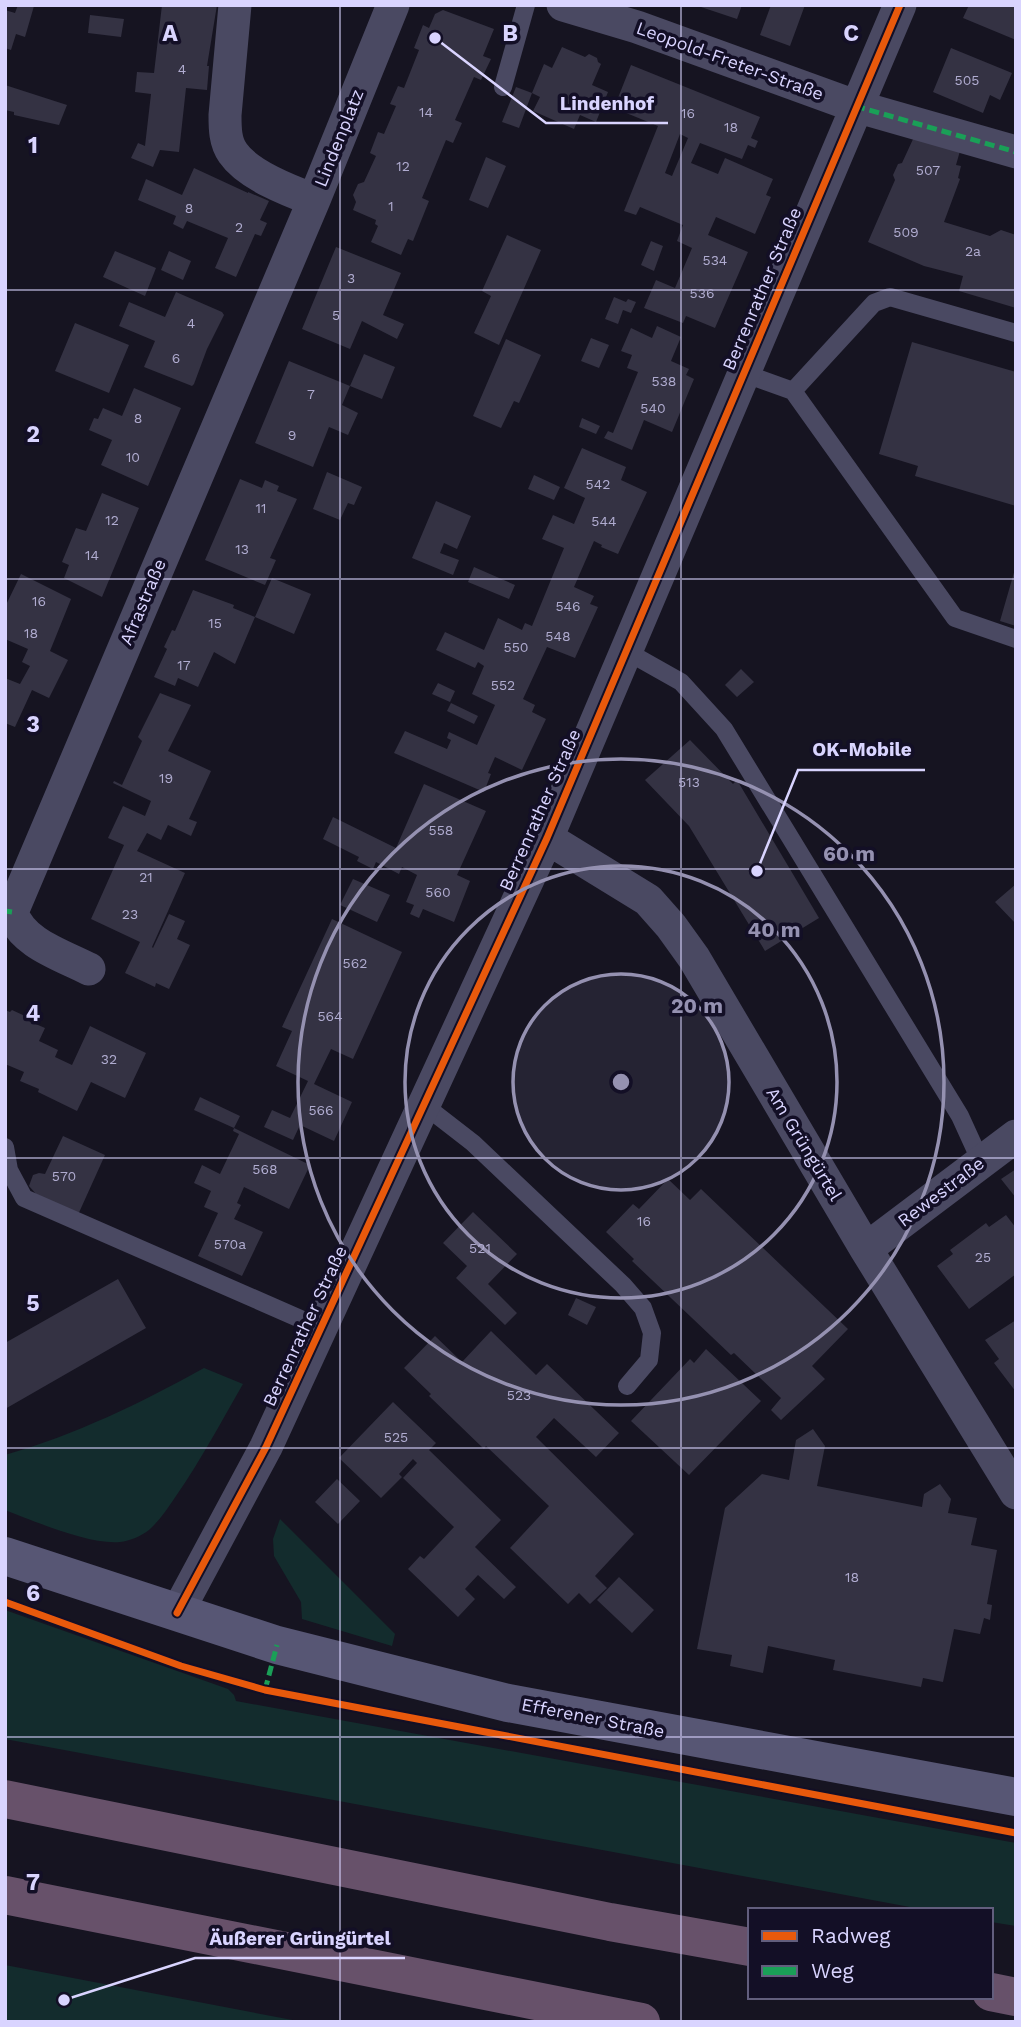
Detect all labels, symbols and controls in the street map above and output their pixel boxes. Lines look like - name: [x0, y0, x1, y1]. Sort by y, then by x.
- street label: Leopold-Freter-Straße: [634, 17, 827, 104]
- text: A: [162, 20, 178, 47]
- text: B: [502, 20, 518, 47]
- text: C: [843, 20, 859, 47]
- house number: 4: [178, 61, 186, 77]
- house number: 505: [954, 72, 980, 88]
- callout: Lindenhof: [546, 83, 668, 123]
- street label: Lindenplatz: [309, 86, 368, 190]
- text: Lindenhof: [560, 92, 654, 115]
- house number: 14: [419, 104, 433, 120]
- house number: 16: [681, 105, 695, 121]
- house number: 18: [724, 119, 738, 135]
- text: 1: [28, 132, 38, 159]
- house number: 12: [396, 158, 410, 174]
- house number: 507: [916, 162, 940, 178]
- house number: 1: [388, 198, 394, 214]
- house number: 8: [185, 200, 193, 216]
- street label: Berrenrather Straße: [718, 204, 805, 373]
- house number: 2: [235, 219, 243, 235]
- house number: 509: [893, 224, 919, 240]
- house number: 2a: [965, 243, 981, 259]
- house number: 534: [703, 252, 727, 268]
- house number: 3: [347, 270, 355, 286]
- house number: 536: [690, 285, 714, 301]
- house number: 5: [332, 307, 340, 323]
- house number: 4: [187, 315, 195, 331]
- house number: 6: [172, 350, 180, 366]
- house number: 538: [652, 373, 676, 389]
- house number: 7: [307, 386, 315, 402]
- house number: 540: [640, 400, 666, 416]
- house number: 8: [134, 410, 142, 426]
- text: 2: [26, 421, 40, 448]
- house number: 9: [288, 427, 296, 443]
- house number: 10: [126, 449, 140, 465]
- house number: 542: [586, 476, 610, 492]
- house number: 11: [256, 500, 266, 516]
- house number: 12: [105, 512, 119, 528]
- house number: 544: [591, 513, 617, 529]
- house number: 13: [235, 541, 249, 557]
- house number: 14: [85, 547, 99, 563]
- street label: Afrastraße: [115, 556, 170, 648]
- house number: 16: [32, 593, 46, 609]
- house number: 546: [555, 598, 581, 614]
- house number: 15: [208, 615, 222, 631]
- house number: 18: [24, 625, 38, 641]
- house number: 548: [545, 628, 571, 644]
- house number: 550: [503, 639, 529, 655]
- house number: 17: [177, 657, 191, 673]
- house number: 552: [491, 677, 515, 693]
- text: 3: [26, 711, 40, 738]
- street label: Berrenrather Straße: [494, 726, 585, 894]
- callout: OK-Mobile: [798, 730, 925, 770]
- text: OK-Mobile: [812, 738, 912, 761]
- house number: 19: [159, 770, 173, 786]
- house number: 513: [678, 774, 700, 790]
- house number: 558: [429, 822, 453, 838]
- text: 60 m: [823, 841, 875, 866]
- house number: 21: [139, 869, 153, 885]
- house number: 560: [425, 884, 451, 900]
- house number: 23: [122, 906, 138, 922]
- text: 40 m: [748, 917, 800, 942]
- house number: 562: [343, 955, 367, 971]
- text: 20 m: [671, 993, 723, 1018]
- text: 4: [26, 1000, 41, 1027]
- house number: 564: [317, 1008, 343, 1024]
- house number: 32: [101, 1051, 117, 1067]
- centre of rings: [609, 1070, 633, 1094]
- street label: Am Grüngürtel: [762, 1083, 847, 1205]
- house number: 566: [308, 1102, 334, 1118]
- street label: Rewestraße: [893, 1152, 988, 1231]
- house number: 568: [252, 1161, 278, 1177]
- house number: 570: [52, 1168, 76, 1184]
- house number: 16: [637, 1213, 651, 1229]
- house number: 570a: [214, 1236, 246, 1252]
- house number: 521: [469, 1240, 491, 1256]
- street label: Berrenrather Straße: [258, 1242, 351, 1410]
- house number: 25: [975, 1249, 991, 1265]
- text: 5: [26, 1290, 40, 1317]
- house number: 523: [507, 1387, 531, 1403]
- house number: 525: [384, 1429, 408, 1445]
- house number: 18: [845, 1569, 859, 1585]
- text: 6: [26, 1580, 40, 1607]
- street label: Efferener Straße: [520, 1693, 666, 1742]
- text: 7: [26, 1869, 40, 1896]
- legend: [748, 1908, 993, 1999]
- callout: Äußerer Grüngürtel: [195, 1918, 405, 1958]
- text: Radweg: [811, 1923, 891, 1948]
- text: Äußerer Grüngürtel: [209, 1927, 392, 1950]
- text: Weg: [811, 1958, 855, 1983]

